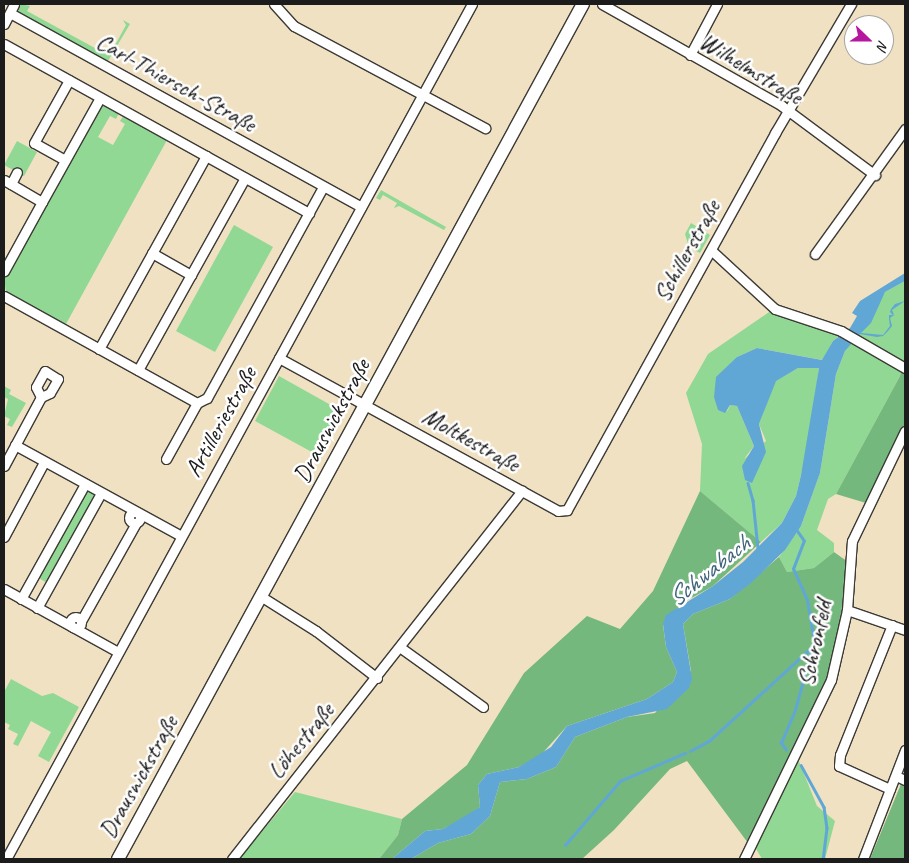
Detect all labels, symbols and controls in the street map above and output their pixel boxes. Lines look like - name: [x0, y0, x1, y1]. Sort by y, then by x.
- north arrow: [844, 15, 894, 65]
- street label: Carl-Thiersch-Straße: [91, 27, 261, 139]
- street label: Wilhelmstraße: [694, 27, 808, 111]
- text: N: [873, 38, 892, 53]
- street label: Schillerstraße: [647, 195, 727, 307]
- street label: Drausnickstraße: [288, 354, 376, 488]
- street label: Artilleriestraße: [179, 362, 263, 482]
- street label: Moltkestraße: [418, 402, 524, 478]
- water label: Schwabach: [662, 529, 756, 613]
- street label: Schronfeld: [791, 597, 839, 689]
- street label: Löhestraße: [262, 697, 340, 785]
- street label: Drausnickstraße: [94, 711, 184, 843]

